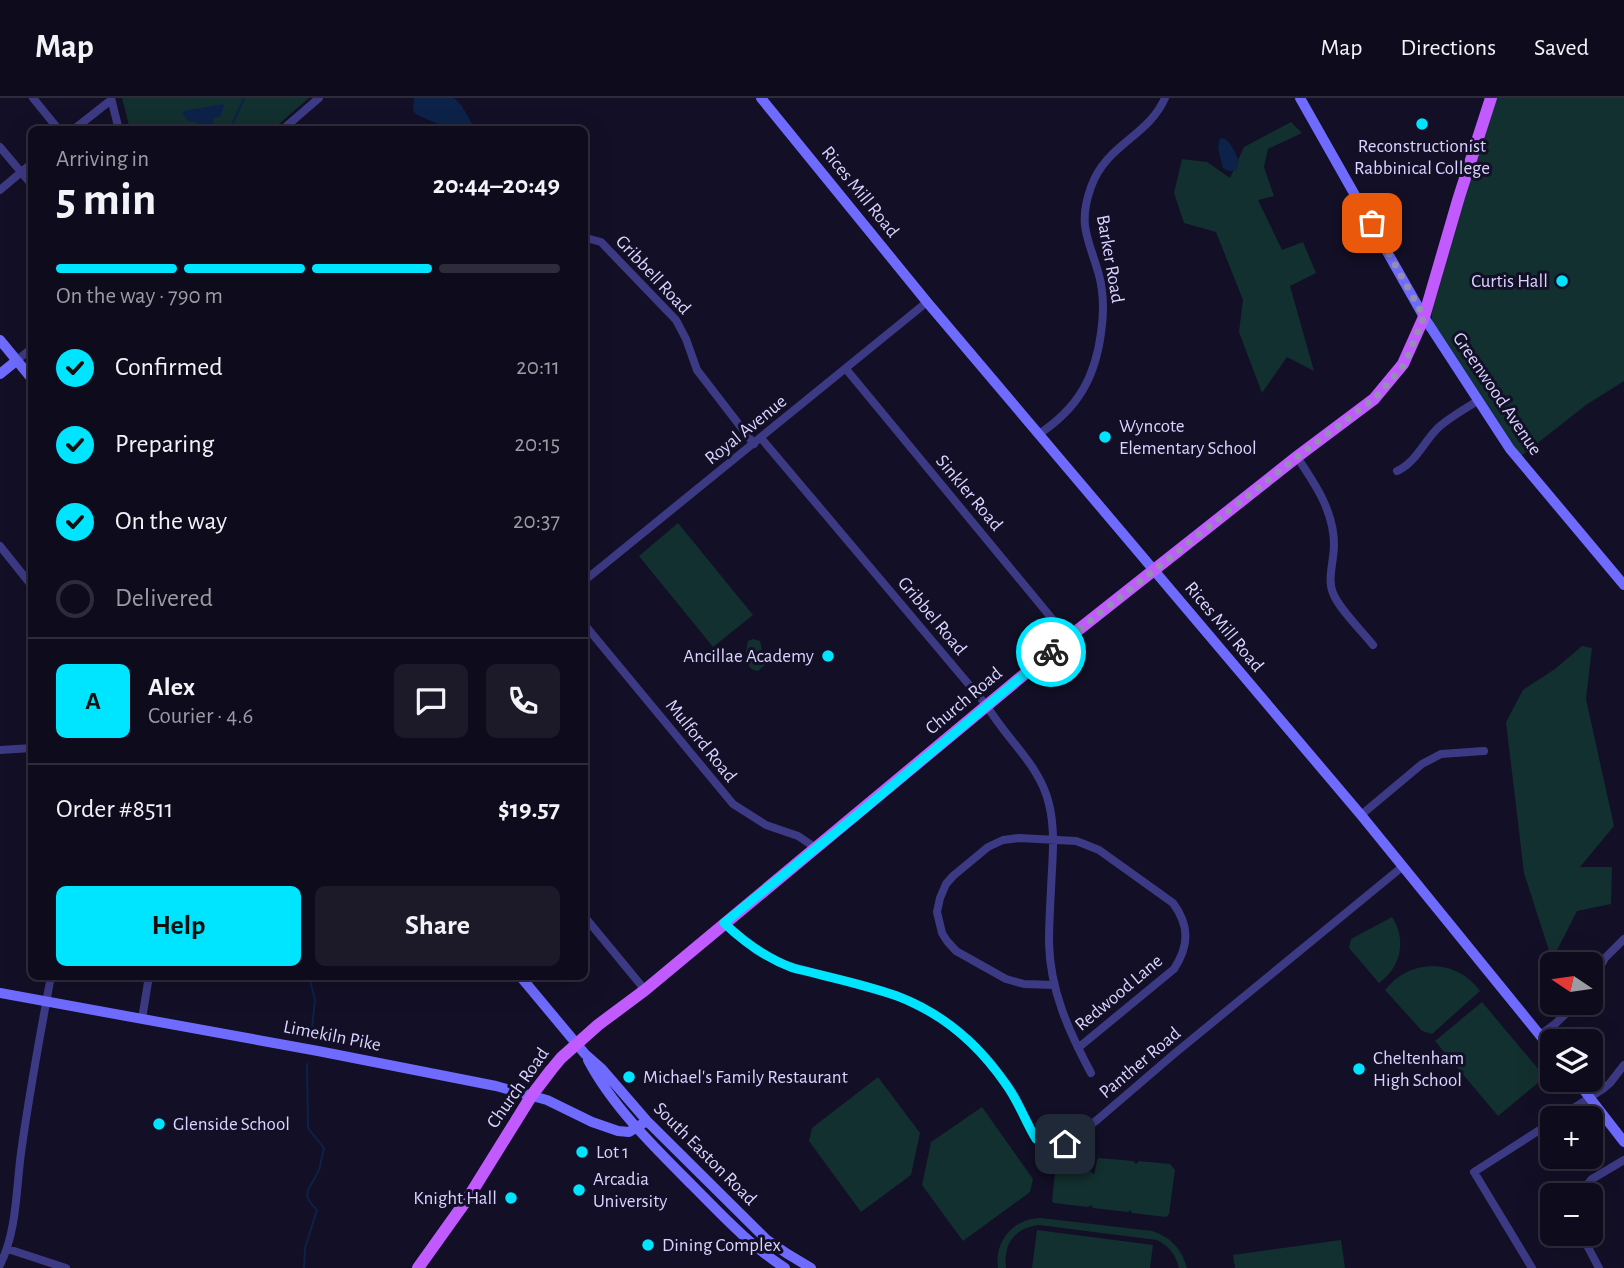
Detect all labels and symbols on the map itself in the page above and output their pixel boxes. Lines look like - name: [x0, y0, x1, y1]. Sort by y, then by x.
- marker: Reconstructionist Rabbinical College: [1414, 116, 1430, 132]
- place label: Reconstructionist Rabbinical College: [1354, 137, 1490, 178]
- street label: Rices Mill Road: [818, 143, 902, 241]
- pin: [1342, 193, 1402, 253]
- street label: Barker Road: [1093, 213, 1127, 305]
- street label: Gribbell Road: [612, 232, 694, 318]
- place label: Curtis Hall: [1471, 272, 1548, 291]
- marker: Curtis Hall: [1554, 273, 1570, 289]
- street label: Greenwood Avenue: [1449, 329, 1545, 459]
- street label: Royal Avenue: [702, 392, 790, 468]
- place label: Wyncote Elementary School: [1119, 417, 1257, 458]
- marker: Wyncote Elementary School: [1097, 429, 1113, 445]
- street label: Sinkler Road: [932, 451, 1006, 535]
- street label: Gribbel Road: [894, 573, 970, 659]
- street label: Rices Mill Road: [1181, 578, 1267, 676]
- courier: [1016, 617, 1086, 687]
- place label: Ancillae Academy: [683, 647, 814, 666]
- marker: Ancillae Academy: [820, 648, 836, 664]
- street label: Church Road: [922, 664, 1006, 738]
- street label: Mulford Road: [662, 696, 740, 786]
- street label: Redwood Lane: [1072, 951, 1166, 1035]
- north arrow: [1540, 952, 1603, 1015]
- street label: Limekiln Pike: [282, 1017, 382, 1055]
- street label: Panther Road: [1096, 1024, 1184, 1102]
- street label: Church Road: [483, 1044, 553, 1132]
- place label: Cheltenham High School: [1373, 1049, 1464, 1090]
- marker: Cheltenham High School: [1351, 1061, 1367, 1077]
- place label: Michael's Family Restaurant: [643, 1068, 848, 1087]
- marker: Michael's Family Restaurant: [621, 1069, 637, 1085]
- street label: South Easton Road: [650, 1099, 760, 1209]
- pin: [1035, 1114, 1095, 1174]
- place label: Glenside School: [173, 1115, 290, 1134]
- marker: Glenside School: [151, 1116, 167, 1132]
- place label: Lot 1: [596, 1143, 629, 1162]
- marker: Lot 1: [574, 1144, 590, 1160]
- place label: Arcadia University: [593, 1170, 667, 1211]
- marker: Arcadia University: [571, 1182, 587, 1198]
- place label: Knight Hall: [413, 1189, 497, 1208]
- marker: Knight Hall: [503, 1190, 519, 1206]
- place label: Dining Complex: [662, 1236, 781, 1255]
- marker: Dining Complex: [640, 1237, 656, 1253]

